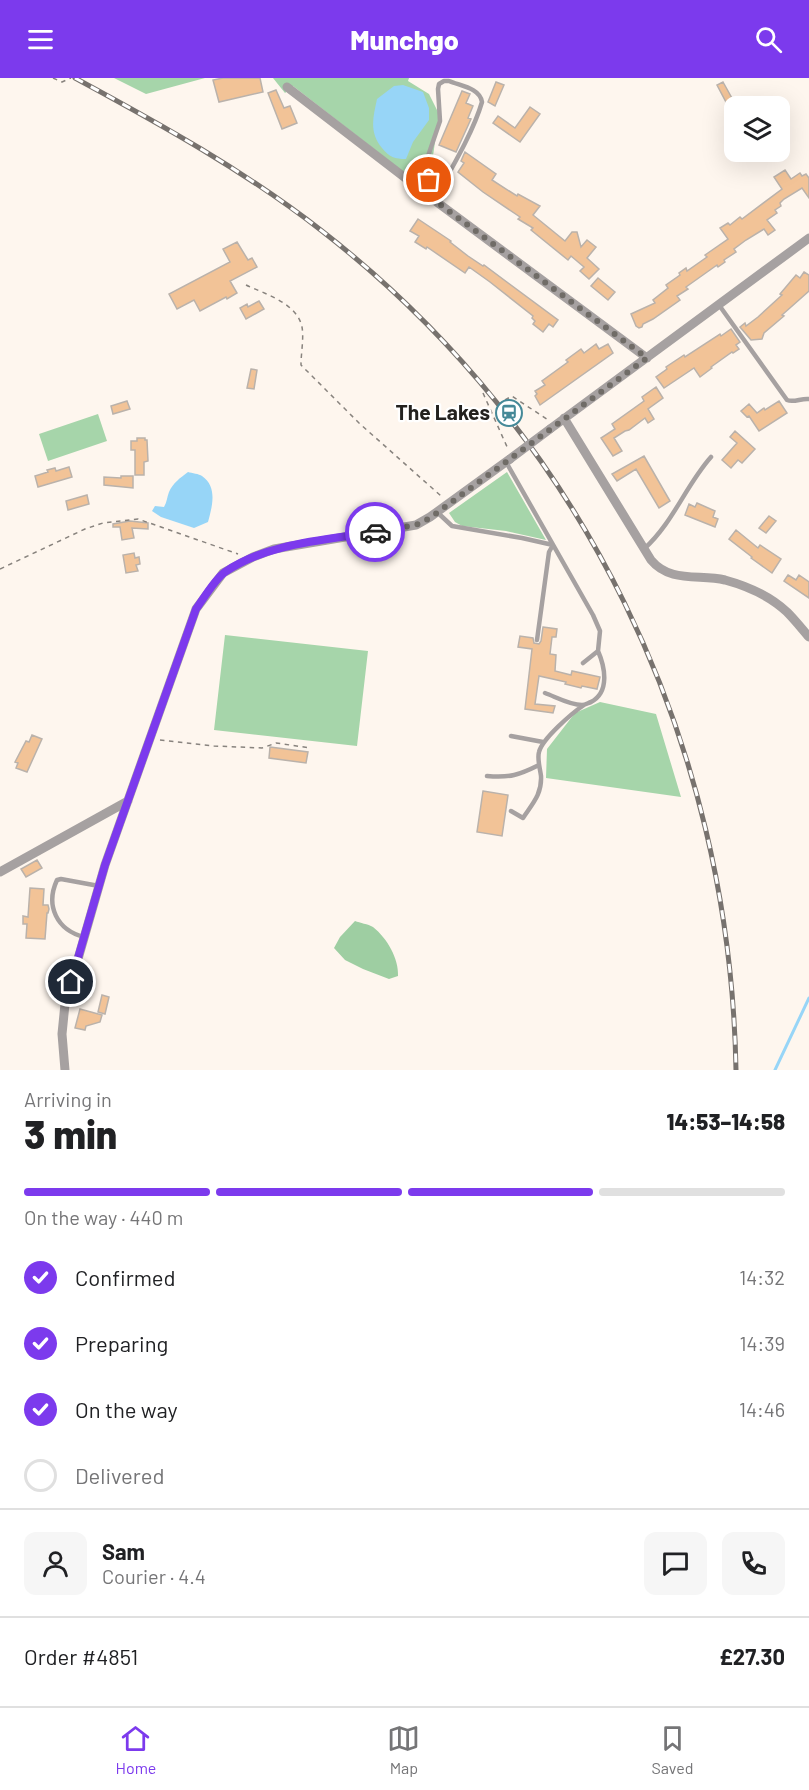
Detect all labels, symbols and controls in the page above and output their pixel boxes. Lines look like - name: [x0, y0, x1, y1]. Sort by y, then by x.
- icon: menu: [24, 23, 57, 56]
- text: Munchgo: [350, 23, 459, 55]
- icon: search: [752, 23, 785, 56]
- map controls: [724, 96, 790, 162]
- button: layers: [724, 96, 790, 162]
- pin: [403, 154, 454, 205]
- icon: bag: [412, 163, 445, 196]
- station icon: The Lakes: [494, 398, 524, 428]
- place label: The Lakes: [395, 399, 490, 424]
- courier: [345, 502, 405, 562]
- icon: car: [359, 516, 392, 549]
- pin: [45, 956, 96, 1007]
- icon: home: [54, 965, 87, 998]
- text: Arriving in: [24, 1087, 112, 1111]
- text: 14:53–14:58: [667, 1108, 785, 1134]
- text: 3 min: [24, 1110, 117, 1157]
- text: On the way · 440 m: [24, 1205, 183, 1229]
- icon: check: [24, 1261, 57, 1294]
- text: Confirmed: [75, 1264, 175, 1290]
- text: 14:32: [739, 1265, 785, 1289]
- icon: check: [24, 1327, 57, 1360]
- text: Preparing: [75, 1330, 168, 1356]
- text: 14:39: [739, 1331, 785, 1355]
- icon: check: [24, 1393, 57, 1426]
- text: On the way: [75, 1396, 178, 1422]
- text: 14:46: [739, 1397, 785, 1421]
- text: Delivered: [75, 1462, 164, 1488]
- button: person: [24, 1532, 87, 1595]
- button: chat: [644, 1532, 707, 1595]
- button: phone: [722, 1532, 785, 1595]
- text: Sam: [102, 1538, 145, 1564]
- text: Courier · 4.4: [102, 1564, 206, 1588]
- text: Order #4851: [24, 1643, 138, 1669]
- text: £27.30: [719, 1643, 785, 1669]
- tab: Home: [116, 1722, 156, 1777]
- tab: Map: [387, 1722, 420, 1777]
- tab: Saved: [651, 1722, 693, 1777]

